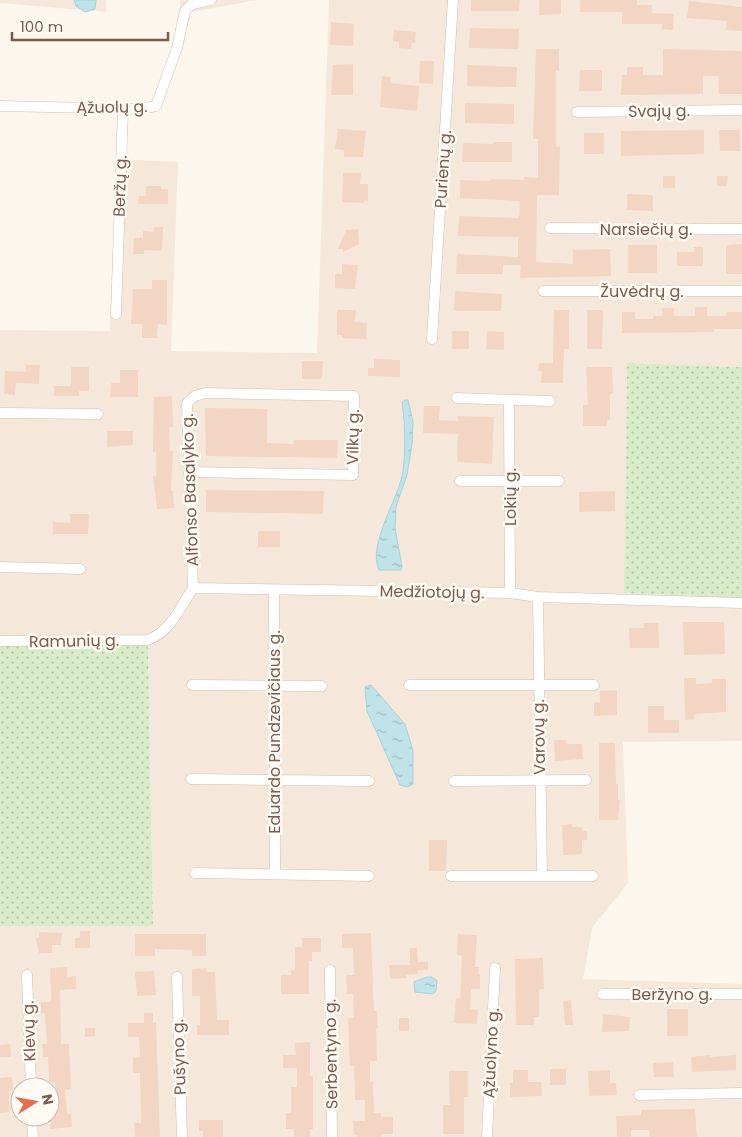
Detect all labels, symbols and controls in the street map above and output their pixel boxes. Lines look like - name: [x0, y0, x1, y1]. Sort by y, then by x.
- scale bar: [12, 10, 169, 42]
- text: 100 m: [20, 16, 63, 37]
- street label: Ąžuolų g.: [76, 95, 148, 119]
- street label: Svajų g.: [628, 99, 690, 123]
- street label: Purienų g.: [429, 129, 457, 209]
- street label: Beržų g.: [107, 155, 133, 217]
- street label: Narsiečių g.: [600, 218, 692, 241]
- street label: Žuvėdrų g.: [600, 280, 684, 303]
- street label: Vilkų g.: [341, 409, 365, 465]
- street label: Alfonso Basalyko g.: [176, 413, 204, 567]
- street label: Lokių g.: [499, 468, 522, 526]
- street label: Medžiotojų g.: [379, 580, 485, 604]
- street label: Ramunių g.: [29, 629, 119, 653]
- street label: Eduardo Pundzevičiaus g.: [263, 630, 286, 834]
- street label: Varovų g.: [527, 699, 551, 775]
- street label: Beržyno g.: [632, 983, 712, 1006]
- street label: Serbentyno g.: [319, 999, 343, 1109]
- street label: Klevų g.: [16, 1000, 42, 1062]
- street label: Ąžuolyno g.: [477, 1007, 505, 1099]
- street label: Pušyno g.: [166, 1019, 192, 1095]
- north arrow: [10, 1077, 60, 1127]
- text: N: [37, 1092, 59, 1107]

